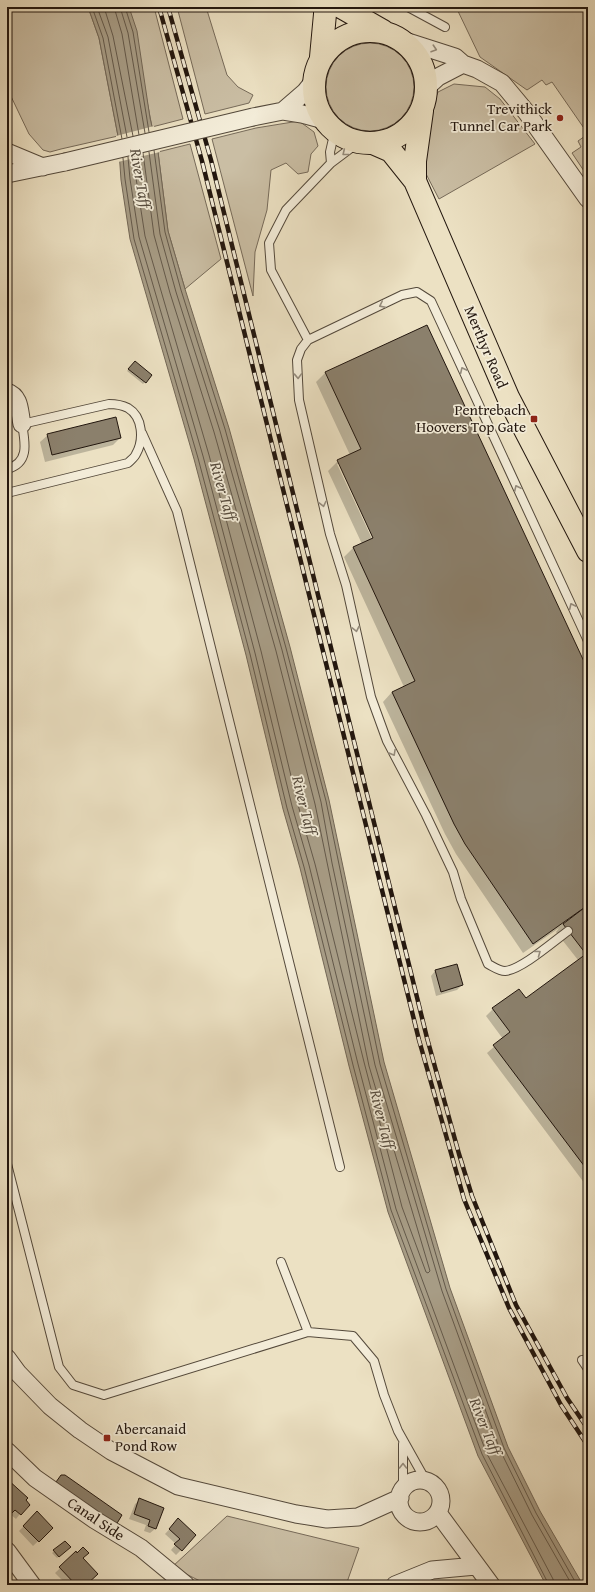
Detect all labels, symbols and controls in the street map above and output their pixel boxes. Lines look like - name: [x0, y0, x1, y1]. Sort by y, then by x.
- one-way arrow: [430, 45, 437, 53]
- place label: Trevithick Tunnel Car Park: [450, 98, 552, 136]
- marker: Trevithick Tunnel Car Park: [555, 113, 565, 123]
- water label: River Taff: [124, 145, 159, 212]
- one-way arrow: [343, 148, 350, 155]
- one-way arrow: [378, 300, 386, 308]
- street label: Merthyr Road: [460, 302, 513, 391]
- one-way arrow: [460, 366, 468, 374]
- one-way arrow: [294, 373, 302, 379]
- place label: Pentrebach Hoovers Top Gate: [416, 399, 527, 437]
- marker: Pentrebach Hoovers Top Gate: [529, 414, 539, 424]
- water label: River Taff: [204, 458, 245, 526]
- one-way arrow: [514, 484, 522, 492]
- one-way arrow: [318, 500, 327, 507]
- one-way arrow: [569, 602, 577, 610]
- one-way arrow: [352, 626, 360, 632]
- one-way arrow: [389, 749, 396, 756]
- water label: River Taff: [286, 772, 325, 840]
- one-way arrow: [534, 950, 541, 958]
- water label: River Taff: [364, 1086, 403, 1154]
- water label: River Taff: [463, 1393, 509, 1461]
- place label: Abercanaid Pond Row: [115, 1418, 186, 1456]
- marker: Abercanaid Pond Row: [102, 1433, 112, 1443]
- one-way arrow: [399, 1463, 407, 1469]
- street label: Canal Side: [64, 1492, 129, 1545]

